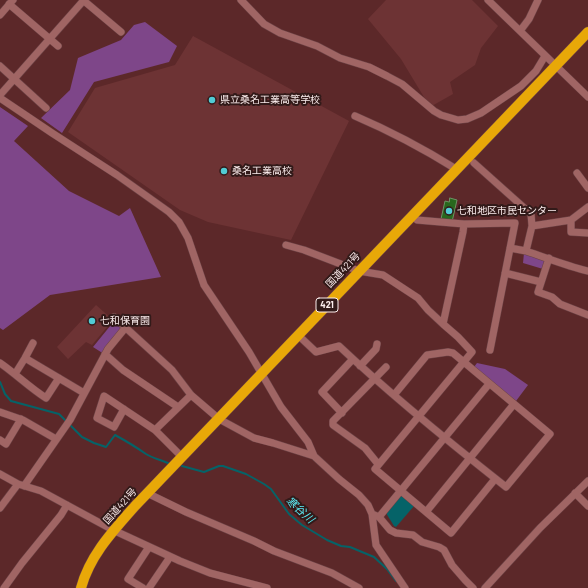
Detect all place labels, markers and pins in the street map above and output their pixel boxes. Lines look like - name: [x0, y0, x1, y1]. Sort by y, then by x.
- place label: 県立桑名工業高等学校: [220, 94, 320, 106]
- marker: 県立桑名工業高等学校: [207, 95, 217, 105]
- place label: 桑名工業高校: [232, 165, 292, 177]
- marker: 桑名工業高校: [219, 166, 229, 176]
- place label: 七和地区市民センター: [457, 205, 557, 217]
- marker: 七和地区市民センター: [444, 206, 454, 216]
- place label: 七和保育園: [100, 315, 150, 327]
- marker: 七和保育園: [87, 316, 97, 326]

